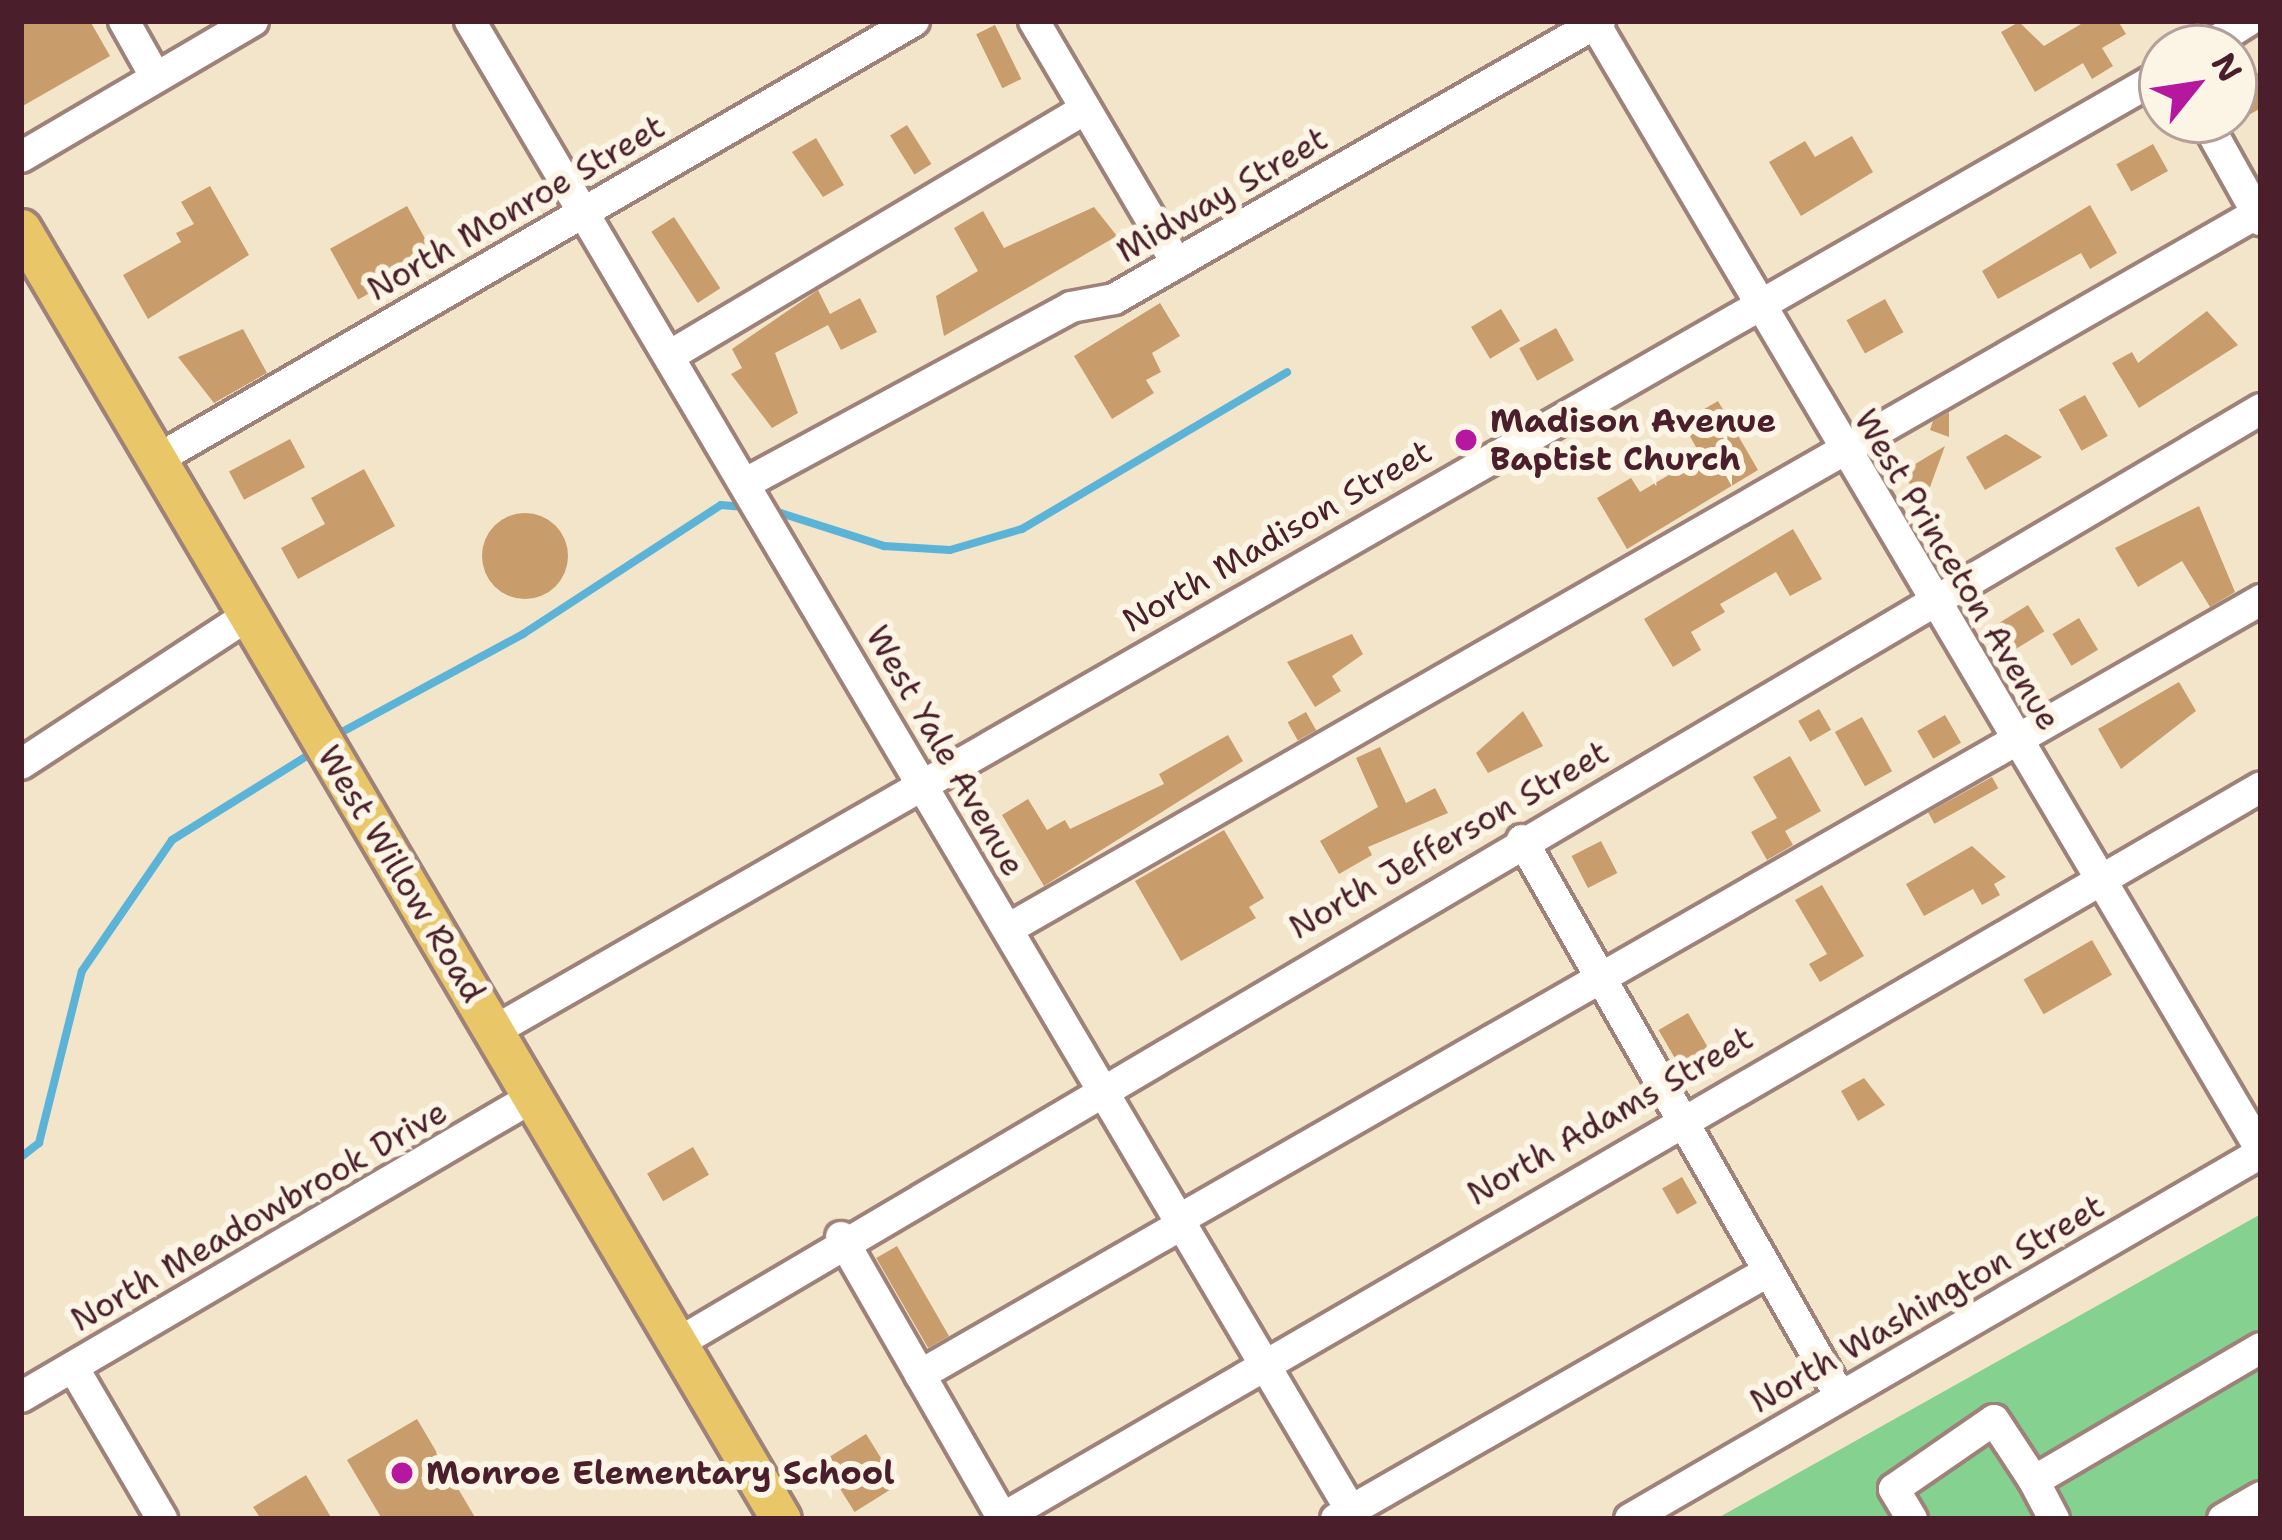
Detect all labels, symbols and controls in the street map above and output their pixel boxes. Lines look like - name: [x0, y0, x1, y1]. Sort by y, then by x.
- north arrow: [2138, 24, 2258, 144]
- text: N: [2201, 45, 2253, 90]
- street label: North Monroe Street: [360, 107, 672, 309]
- street label: Midway Street: [1110, 119, 1334, 271]
- place label: Madison Avenue Baptist Church: [1490, 401, 1776, 479]
- street label: West Princeton Avenue: [1845, 402, 2069, 738]
- marker: Madison Avenue Baptist Church: [1453, 427, 1479, 453]
- street label: North Madison Street: [1115, 431, 1439, 641]
- street label: West Yale Avenue: [857, 619, 1033, 883]
- street label: North Jefferson Street: [1282, 732, 1616, 948]
- street label: West Willow Road: [309, 738, 493, 1010]
- street label: North Adams Street: [1460, 1018, 1760, 1214]
- street label: North Meadowbrook Drive: [64, 1092, 454, 1340]
- street label: North Washington Street: [1743, 1186, 2111, 1422]
- place label: Monroe Elementary School: [426, 1453, 895, 1493]
- marker: Monroe Elementary School: [389, 1460, 415, 1486]

